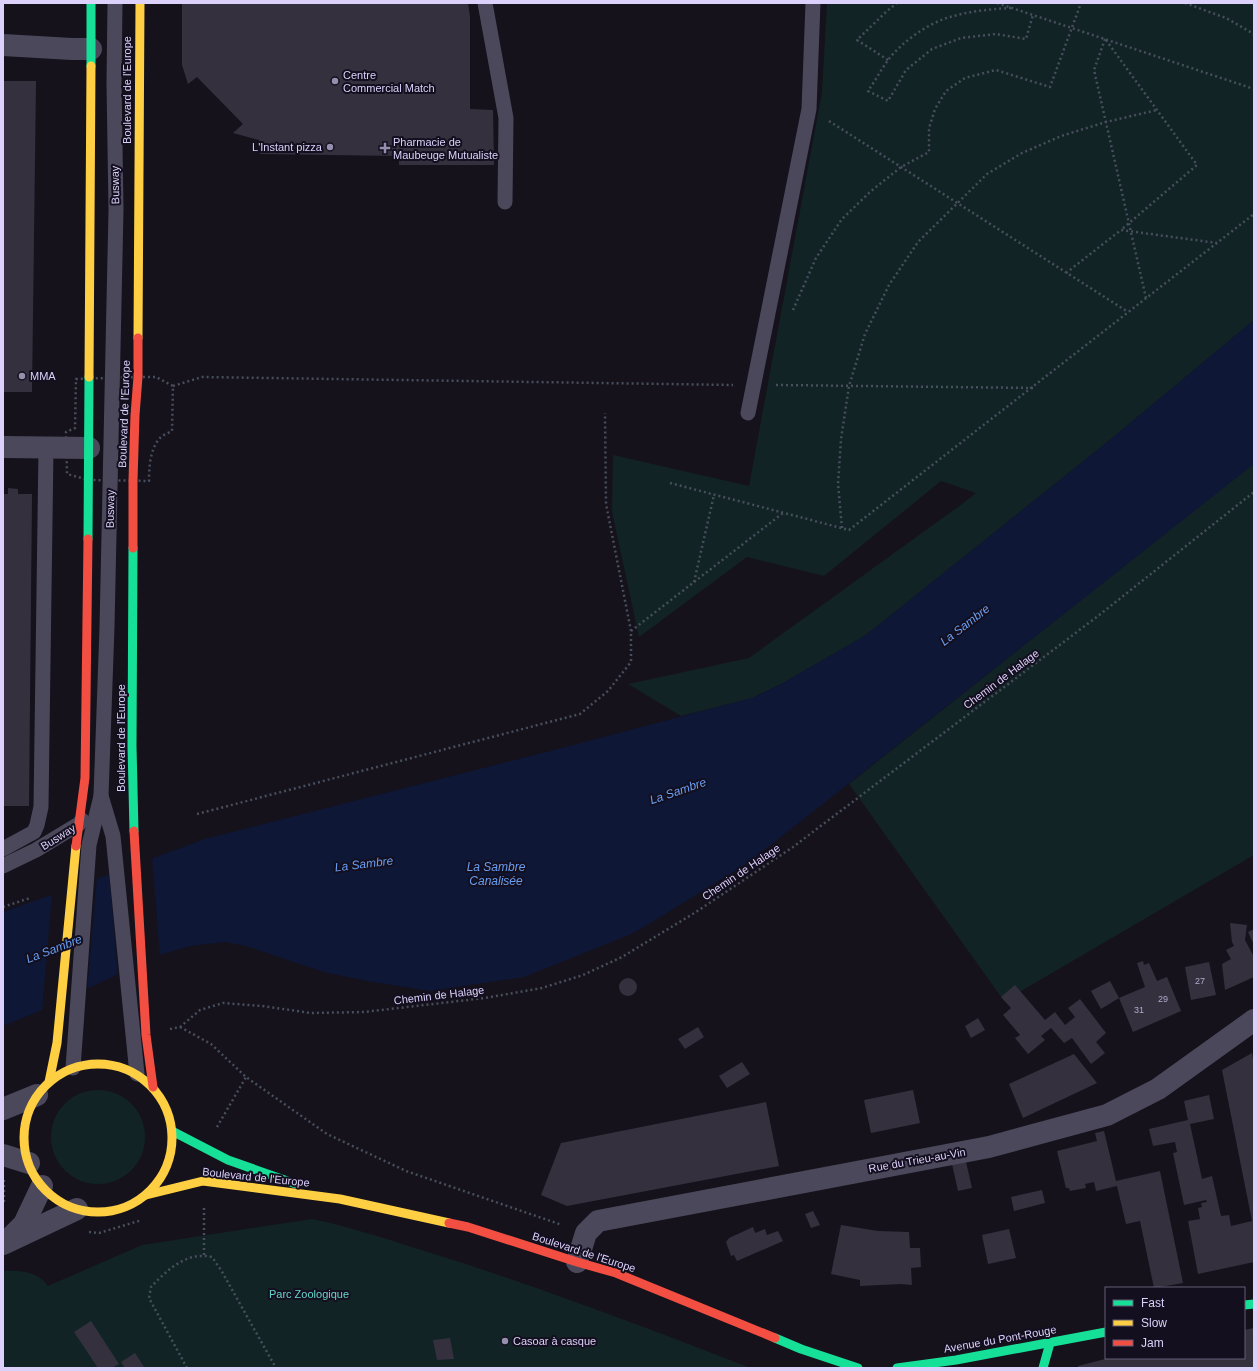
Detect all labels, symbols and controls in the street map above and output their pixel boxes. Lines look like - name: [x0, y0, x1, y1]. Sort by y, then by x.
- street label: Boulevard de l'Europe: [121, 36, 133, 144]
- place label: Centre Commercial Match: [343, 69, 435, 94]
- marker: Centre Commercial Match: [330, 76, 340, 86]
- place label: Pharmacie de Maubeuge Mutualiste: [393, 136, 498, 161]
- place label: L'Instant pizza: [252, 141, 323, 153]
- marker: L'Instant pizza: [325, 142, 335, 152]
- marker: Pharmacie de Maubeuge Mutualiste: [380, 143, 390, 153]
- street label: Busway: [109, 165, 121, 204]
- street label: Boulevard de l'Europe: [116, 360, 132, 468]
- place label: MMA: [30, 370, 56, 382]
- marker: MMA: [17, 371, 27, 381]
- street label: Busway: [104, 489, 116, 528]
- water label: La Sambre: [938, 601, 993, 649]
- street label: Chemin de Halage: [961, 647, 1041, 711]
- street label: Boulevard de l'Europe: [115, 684, 127, 792]
- water label: La Sambre: [648, 775, 708, 807]
- street label: Busway: [38, 821, 78, 852]
- street label: Chemin de Halage: [700, 842, 782, 902]
- water label: La Sambre: [334, 853, 394, 875]
- water label: La Sambre Canalisée: [467, 860, 526, 888]
- water label: La Sambre: [24, 932, 84, 966]
- house number: 27: [1195, 976, 1205, 986]
- street label: Chemin de Halage: [393, 983, 485, 1007]
- house number: 29: [1158, 994, 1168, 1004]
- house number: 31: [1134, 1005, 1144, 1015]
- street label: Rue du Trieu-au-Vin: [868, 1146, 966, 1174]
- street label: Boulevard de l'Europe: [202, 1165, 310, 1189]
- street label: Boulevard de l'Europe: [531, 1230, 637, 1274]
- legend: [1105, 1287, 1245, 1359]
- park label: Parc Zoologique: [269, 1288, 349, 1300]
- text: Fast: [1141, 1296, 1165, 1310]
- text: Slow: [1141, 1316, 1167, 1330]
- street label: Avenue du Pont-Rouge: [943, 1323, 1057, 1355]
- place label: Casoar à casque: [513, 1335, 596, 1347]
- marker: Casoar à casque: [500, 1336, 510, 1346]
- text: Jam: [1141, 1336, 1164, 1350]

